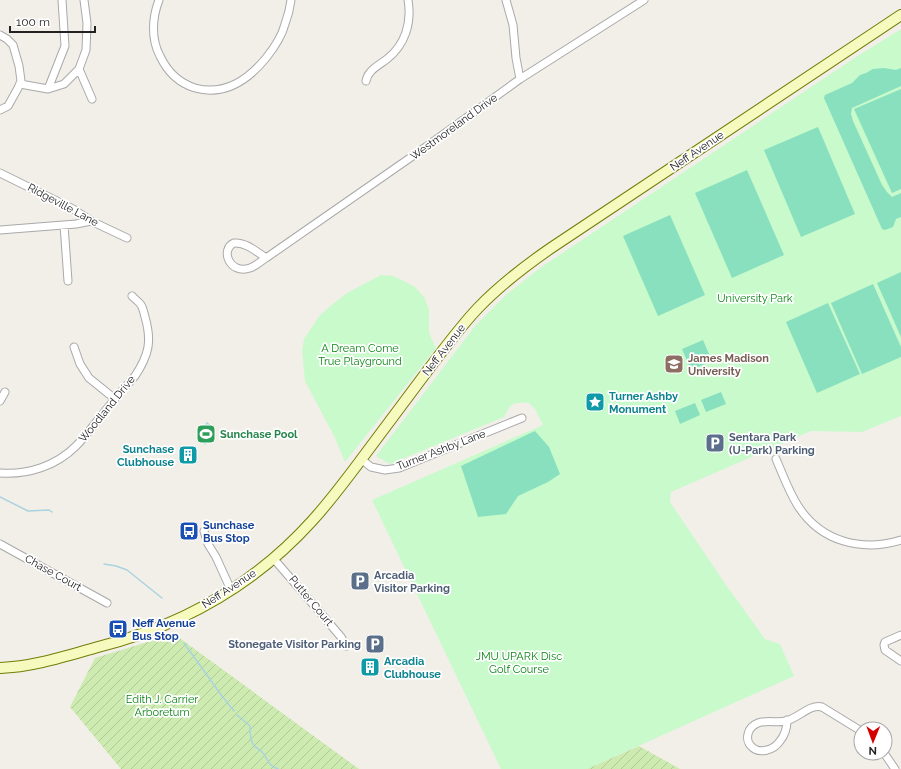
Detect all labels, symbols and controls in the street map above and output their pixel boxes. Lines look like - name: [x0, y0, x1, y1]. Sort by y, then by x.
- scale bar: [10, 8, 95, 34]
- text: 100 m: [16, 15, 50, 29]
- street label: Westmoreland Drive: [408, 91, 500, 163]
- street label: Neff Avenue: [668, 128, 727, 174]
- street label: Ridgeville Lane: [25, 181, 101, 229]
- park label: University Park: [717, 292, 793, 305]
- street label: Neff Avenue: [420, 321, 469, 378]
- park label: A Dream Come True Playground: [318, 342, 402, 368]
- place label: James Madison University: [688, 352, 769, 378]
- school or university icon: James Madison University: [663, 353, 685, 375]
- street label: Woodland Drive: [76, 373, 138, 445]
- place label: Turner Ashby Monument: [609, 390, 678, 416]
- place icon: Turner Ashby Monument: [584, 391, 606, 413]
- sports icon: Sunchase Pool: [195, 423, 217, 445]
- street label: Turner Ashby Lane: [395, 427, 488, 473]
- place label: Sunchase Pool: [220, 428, 298, 441]
- place label: Sentara Park (U-Park) Parking: [729, 431, 815, 457]
- parking icon: Sentara Park (U-Park) Parking: [704, 432, 726, 454]
- place label: Sunchase Clubhouse: [117, 443, 174, 469]
- building icon: Sunchase Clubhouse: [177, 444, 199, 466]
- place label: Sunchase Bus Stop: [203, 519, 255, 545]
- bus stop icon: Sunchase Bus Stop: [178, 520, 200, 542]
- street label: Chase Court: [22, 552, 84, 594]
- street label: Neff Avenue: [199, 566, 259, 611]
- place label: Arcadia Visitor Parking: [374, 569, 450, 595]
- parking icon: Arcadia Visitor Parking: [349, 570, 371, 592]
- street label: Putter Court: [286, 573, 336, 629]
- place label: Neff Avenue Bus Stop: [132, 617, 196, 643]
- bus stop icon: Neff Avenue Bus Stop: [107, 618, 129, 640]
- parking icon: Stonegate Visitor Parking: [364, 633, 386, 655]
- place label: Stonegate Visitor Parking: [228, 638, 361, 651]
- park label: JMU UPARK Disc Golf Course: [476, 650, 562, 676]
- place label: Arcadia Clubhouse: [384, 655, 441, 681]
- building icon: Arcadia Clubhouse: [359, 656, 381, 678]
- park label: Edith J. Carrier Arboretum: [126, 693, 198, 719]
- north arrow: [853, 721, 893, 761]
- text: N: [869, 744, 877, 757]

